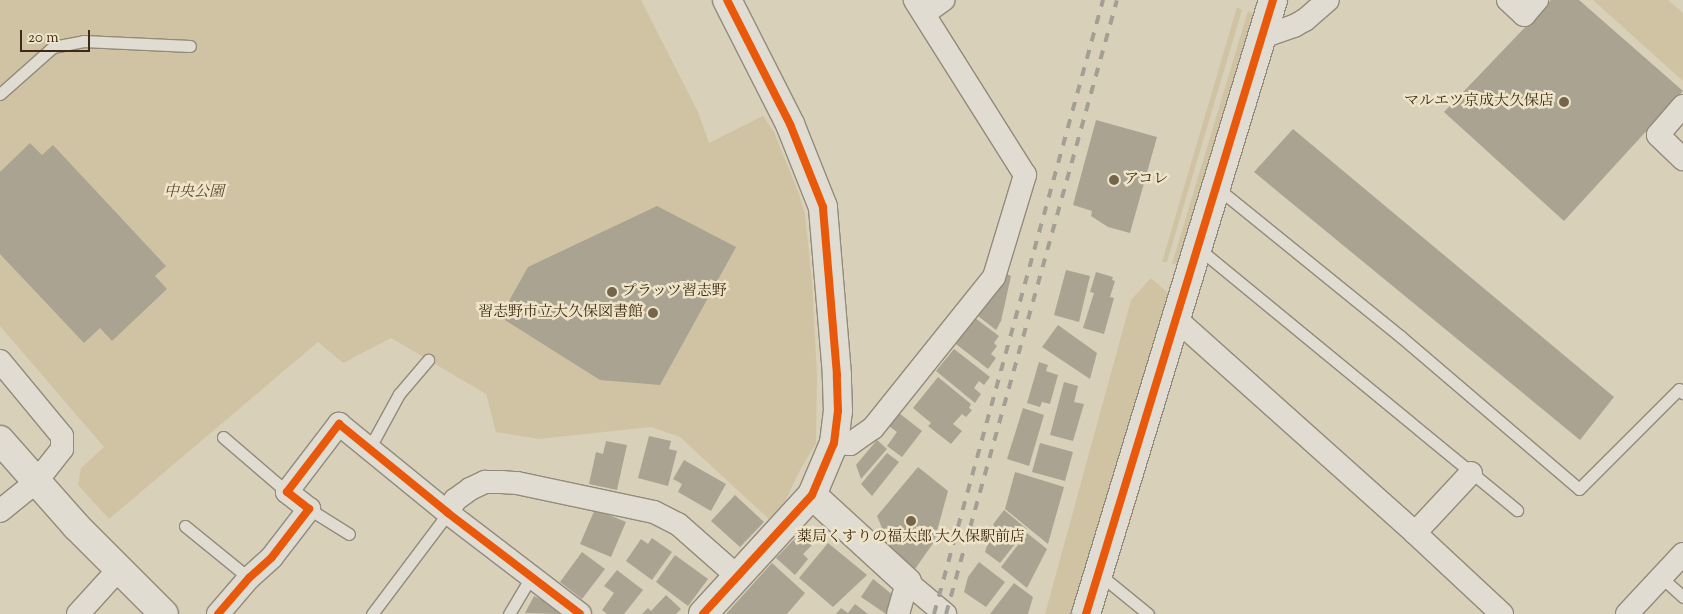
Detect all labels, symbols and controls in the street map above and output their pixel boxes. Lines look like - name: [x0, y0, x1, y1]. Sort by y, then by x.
- scale bar: [22, 20, 92, 52]
- text: 20 m: [28, 28, 59, 49]
- place label: マルエツ京成大久保店: [1404, 93, 1554, 111]
- marker: マルエツ京成大久保店: [1558, 96, 1570, 108]
- place label: アコレ: [1124, 171, 1169, 189]
- marker: アコレ: [1108, 174, 1120, 186]
- park label: 中央公園: [164, 184, 224, 202]
- place label: プラッツ習志野: [622, 283, 727, 301]
- marker: プラッツ習志野: [606, 286, 618, 298]
- place label: 習志野市立大久保図書館: [478, 304, 643, 322]
- marker: 習志野市立大久保図書館: [647, 307, 659, 319]
- marker: 薬局くすりの福太郎 大久保駅前店: [905, 515, 917, 527]
- place label: 薬局くすりの福太郎 大久保駅前店: [797, 529, 1025, 547]

